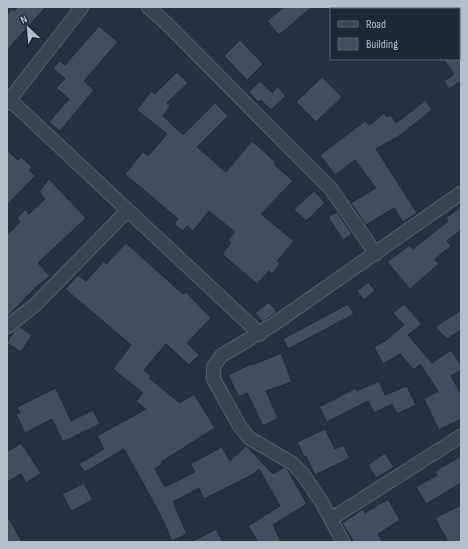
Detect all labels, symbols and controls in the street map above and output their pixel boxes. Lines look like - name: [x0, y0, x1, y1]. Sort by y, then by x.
- north arrow: [8, 8, 48, 48]
- legend: [330, 8, 460, 60]
- text: N: [18, 12, 29, 27]
- text: Road: [366, 17, 386, 32]
- text: Building: [366, 37, 398, 52]

